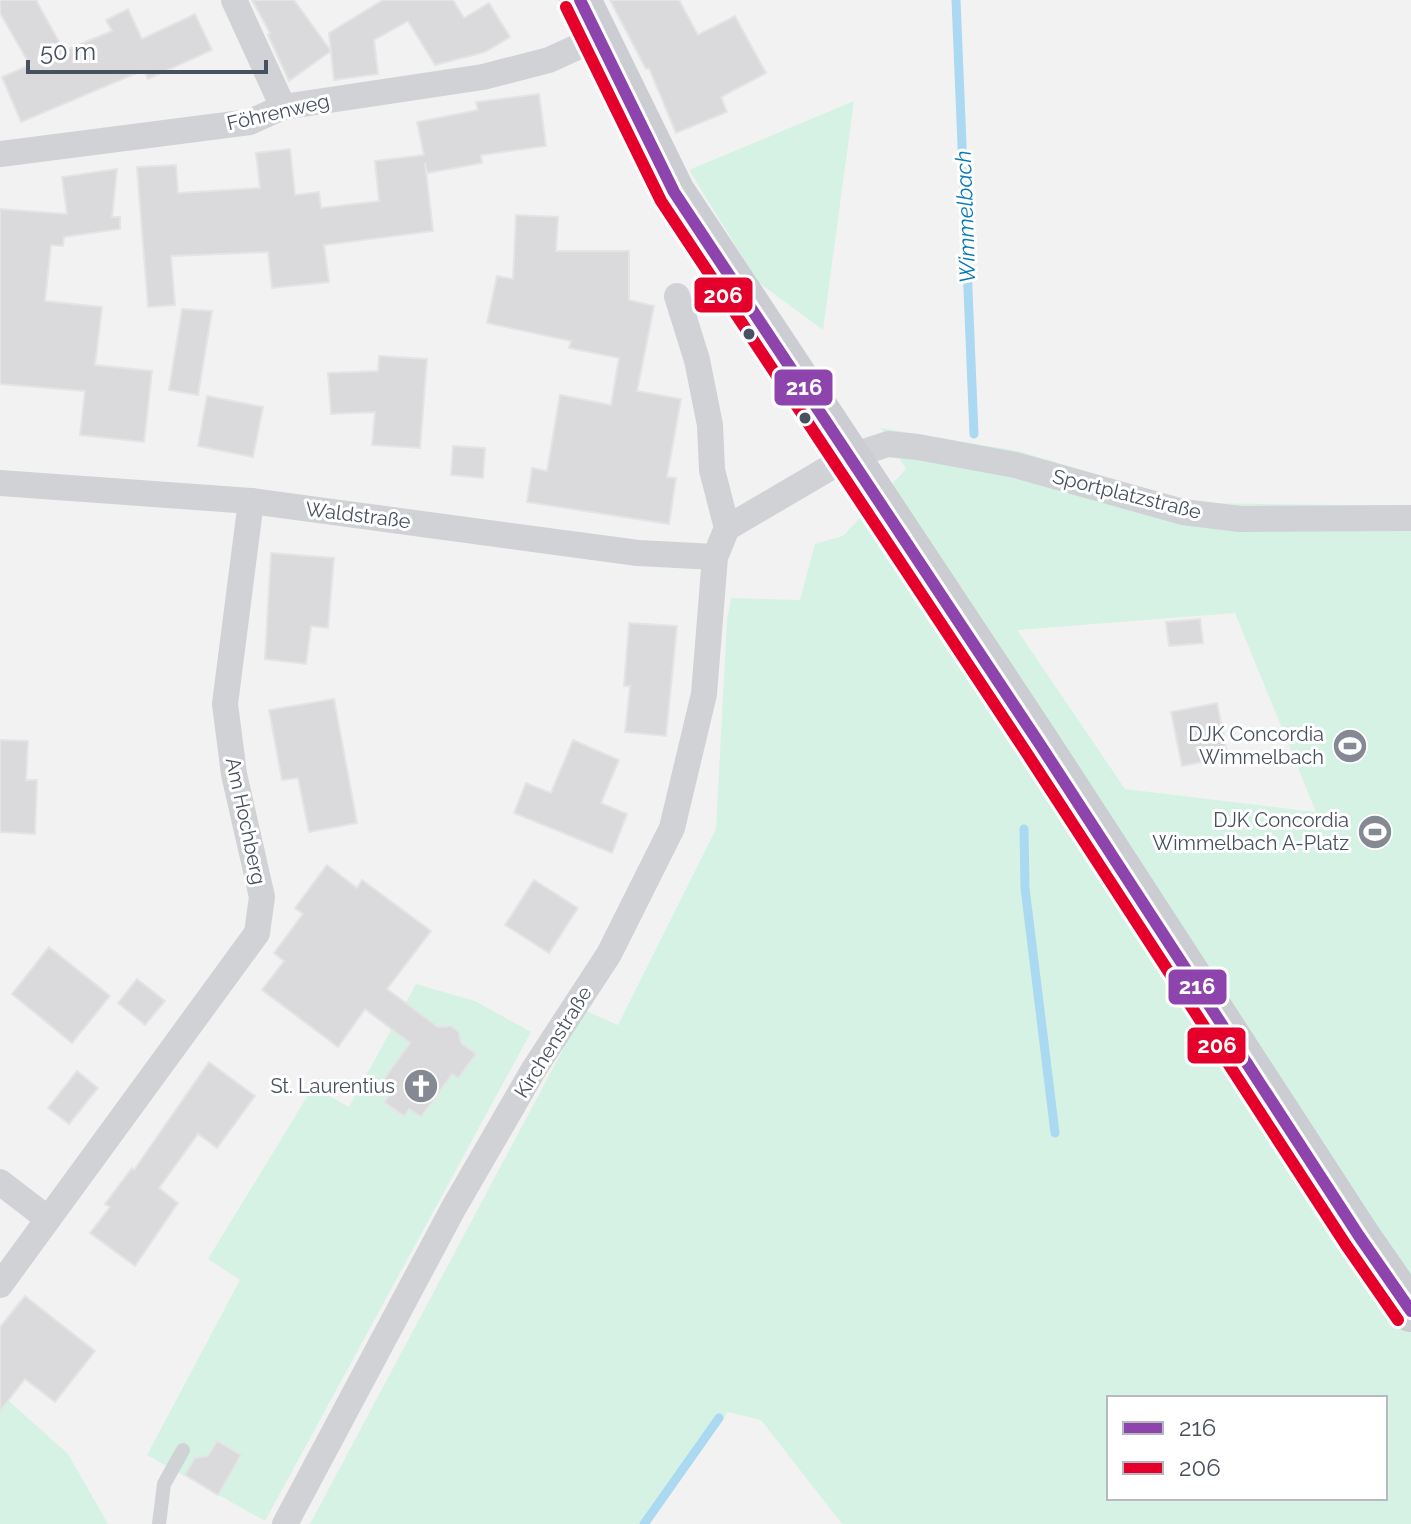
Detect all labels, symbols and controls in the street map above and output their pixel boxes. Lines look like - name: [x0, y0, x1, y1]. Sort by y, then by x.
- scale bar: [28, 24, 266, 74]
- text: 50 m: [40, 37, 96, 66]
- street label: Föhrenweg: [224, 89, 332, 135]
- water label: Wimmelbach: [950, 150, 980, 284]
- line badge: 206: [693, 276, 754, 314]
- text: 206: [703, 282, 743, 308]
- unlabelled marker: [741, 326, 757, 342]
- line badge: 216: [773, 368, 834, 407]
- text: 216: [786, 374, 822, 400]
- unlabelled marker: [797, 410, 813, 426]
- street label: Sportplatzstraße: [1050, 464, 1204, 524]
- street label: Waldstraße: [304, 497, 412, 533]
- place label: DJK Concordia Wimmelbach: [1188, 722, 1324, 769]
- sports icon: DJK Concordia Wimmelbach: [1331, 727, 1369, 765]
- street label: Am Hochberg: [221, 755, 271, 887]
- place label: DJK Concordia Wimmelbach A-Platz: [1152, 808, 1349, 855]
- sports icon: DJK Concordia Wimmelbach A-Platz: [1356, 813, 1394, 851]
- line badge: 216: [1167, 968, 1228, 1006]
- text: 216: [1179, 973, 1215, 999]
- street label: Kirchenstraße: [509, 982, 597, 1102]
- line badge: 206: [1186, 1026, 1247, 1065]
- text: 206: [1197, 1032, 1237, 1058]
- church icon: St. Laurentius: [402, 1067, 440, 1105]
- place label: St. Laurentius: [270, 1074, 395, 1098]
- legend: [1107, 1396, 1387, 1500]
- text: 216: [1179, 1413, 1216, 1442]
- text: 206: [1179, 1453, 1221, 1482]

